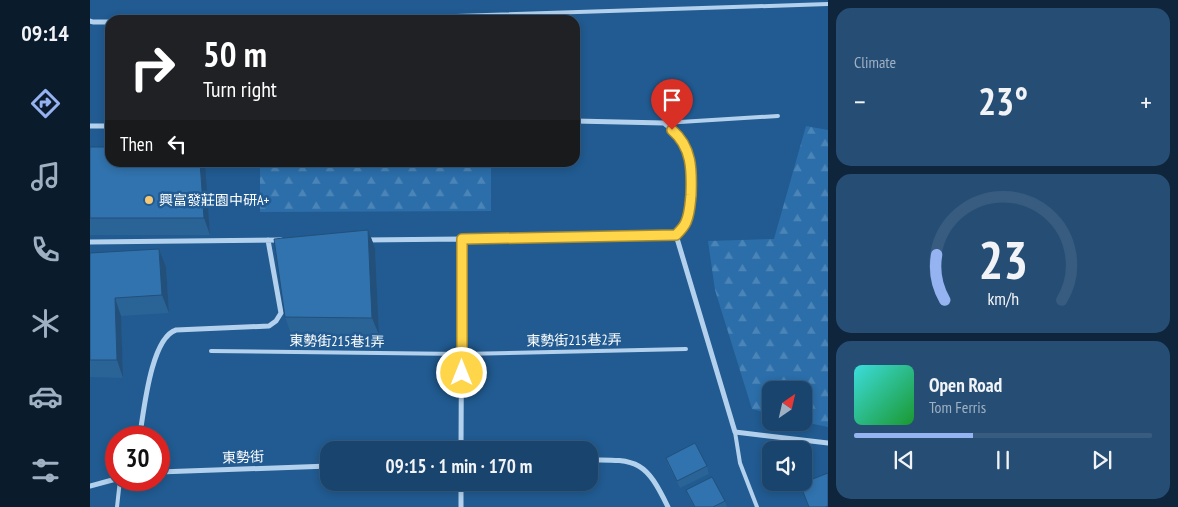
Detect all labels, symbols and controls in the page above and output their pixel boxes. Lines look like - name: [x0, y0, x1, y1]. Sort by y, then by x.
- text: 09:14: [21, 19, 69, 47]
- text: 50 m: [203, 31, 267, 77]
- icon: right: [120, 35, 185, 100]
- text: Climate: [854, 52, 896, 72]
- text: Turn right: [203, 75, 277, 103]
- text: 23°: [978, 76, 1028, 125]
- pin: [651, 79, 693, 130]
- text: −: [854, 83, 866, 120]
- text: +: [1140, 83, 1152, 120]
- icon: directions: [28, 86, 63, 121]
- icon: arrive: [658, 86, 686, 114]
- icon: left: [163, 130, 191, 158]
- text: Then: [120, 132, 153, 156]
- icon: music: [28, 159, 63, 194]
- place label: 興富發莊園中研A+: [159, 191, 270, 209]
- marker: 興富發莊園中研A+: [143, 194, 155, 206]
- text: 23: [978, 226, 1028, 293]
- icon: phone: [28, 232, 63, 267]
- text: km/h: [987, 287, 1019, 310]
- icon: climate: [28, 306, 63, 341]
- street label: 東勢街215巷2弄: [526, 330, 622, 350]
- street label: 東勢街215巷1弄: [289, 331, 385, 351]
- position arrow: [435, 346, 487, 398]
- text: Open Road: [929, 373, 1002, 397]
- icon: car: [28, 379, 63, 414]
- north arrow: [762, 381, 812, 431]
- map controls: [762, 381, 812, 491]
- text: Tom Ferris: [929, 397, 986, 417]
- speed limit sign: 30: [105, 426, 170, 491]
- button: sound: [762, 441, 812, 491]
- icon: previous: [890, 446, 918, 474]
- icon: pause: [989, 446, 1017, 474]
- icon: next: [1088, 446, 1116, 474]
- street label: 東勢街: [222, 447, 264, 467]
- icon: filters: [28, 453, 63, 488]
- text: 09:15 · 1 min · 170 m: [386, 454, 532, 478]

